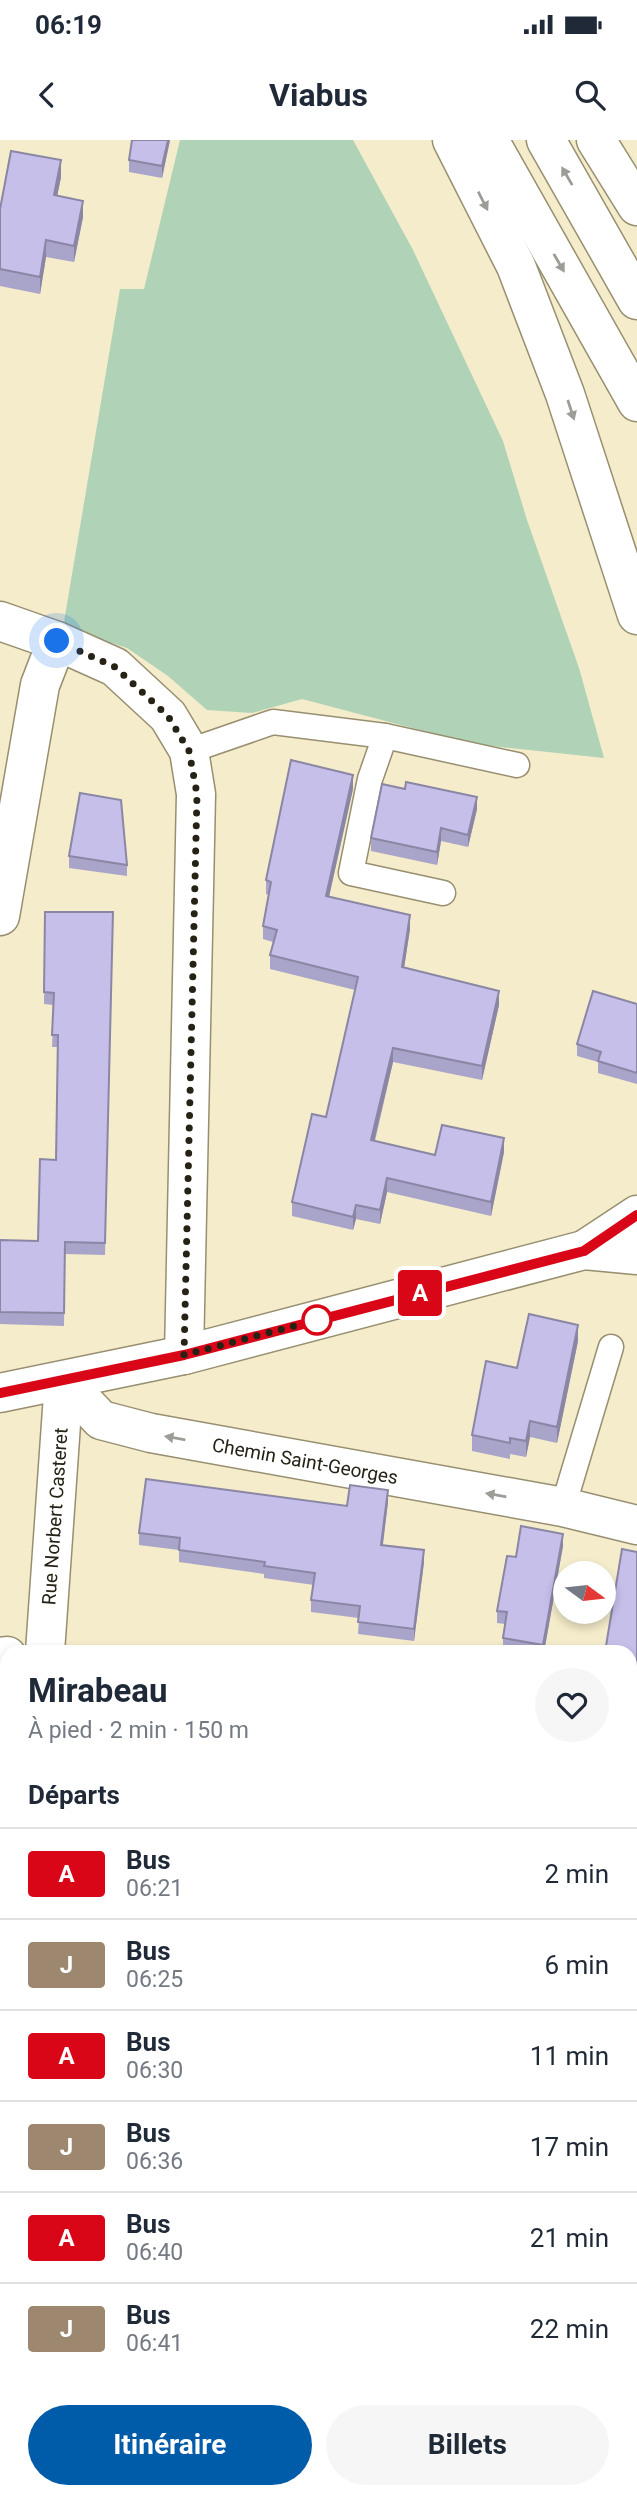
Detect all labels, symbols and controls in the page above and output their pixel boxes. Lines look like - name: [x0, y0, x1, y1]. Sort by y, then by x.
- text: 06:19: [35, 10, 102, 40]
- icon: back: [28, 76, 66, 114]
- text: Viabus: [269, 76, 368, 114]
- icon: search: [571, 76, 609, 114]
- one-way arrow: [561, 167, 573, 186]
- one-way arrow: [477, 191, 488, 211]
- one-way arrow: [553, 254, 565, 273]
- one-way arrow: [566, 400, 577, 421]
- your location: [39, 623, 74, 658]
- line badge: A: [397, 1270, 443, 1316]
- text: A: [412, 1279, 428, 1307]
- unlabelled marker: [302, 1305, 332, 1335]
- street label: Rue Norbert Casteret: [37, 1427, 73, 1606]
- one-way arrow: [164, 1432, 186, 1443]
- street label: Chemin Saint-Georges: [210, 1433, 400, 1489]
- one-way arrow: [485, 1489, 507, 1500]
- north arrow: [553, 1561, 616, 1624]
- map controls: [553, 1561, 616, 1624]
- button: heart: [535, 1668, 609, 1742]
- text: Mirabeau: [28, 1671, 167, 1710]
- text: À pied · 2 min · 150 m: [28, 1717, 249, 1744]
- text: Départs: [28, 1780, 120, 1810]
- text: Bus: [126, 1845, 171, 1875]
- text: 2 min: [544, 1859, 609, 1889]
- text: A: [58, 1860, 75, 1888]
- text: 06:21: [126, 1875, 183, 1902]
- text: Bus: [126, 1936, 171, 1966]
- text: 6 min: [544, 1950, 609, 1980]
- text: J: [60, 1951, 73, 1979]
- text: 06:25: [126, 1966, 183, 1993]
- text: Bus: [126, 2027, 171, 2057]
- text: 11 min: [530, 2041, 609, 2071]
- text: A: [58, 2042, 75, 2070]
- text: 06:30: [126, 2057, 183, 2084]
- text: Bus: [126, 2118, 171, 2148]
- text: 17 min: [530, 2132, 609, 2162]
- text: J: [60, 2133, 73, 2161]
- text: 06:36: [126, 2148, 183, 2175]
- text: Bus: [126, 2209, 171, 2239]
- text: 21 min: [530, 2223, 609, 2253]
- text: A: [58, 2224, 75, 2252]
- text: 06:40: [126, 2239, 183, 2266]
- text: Bus: [126, 2300, 171, 2330]
- text: 22 min: [530, 2314, 609, 2344]
- text: J: [60, 2315, 73, 2343]
- text: 06:41: [126, 2330, 183, 2357]
- button: Itinéraire: [28, 2405, 312, 2485]
- button: Billets: [326, 2405, 609, 2485]

